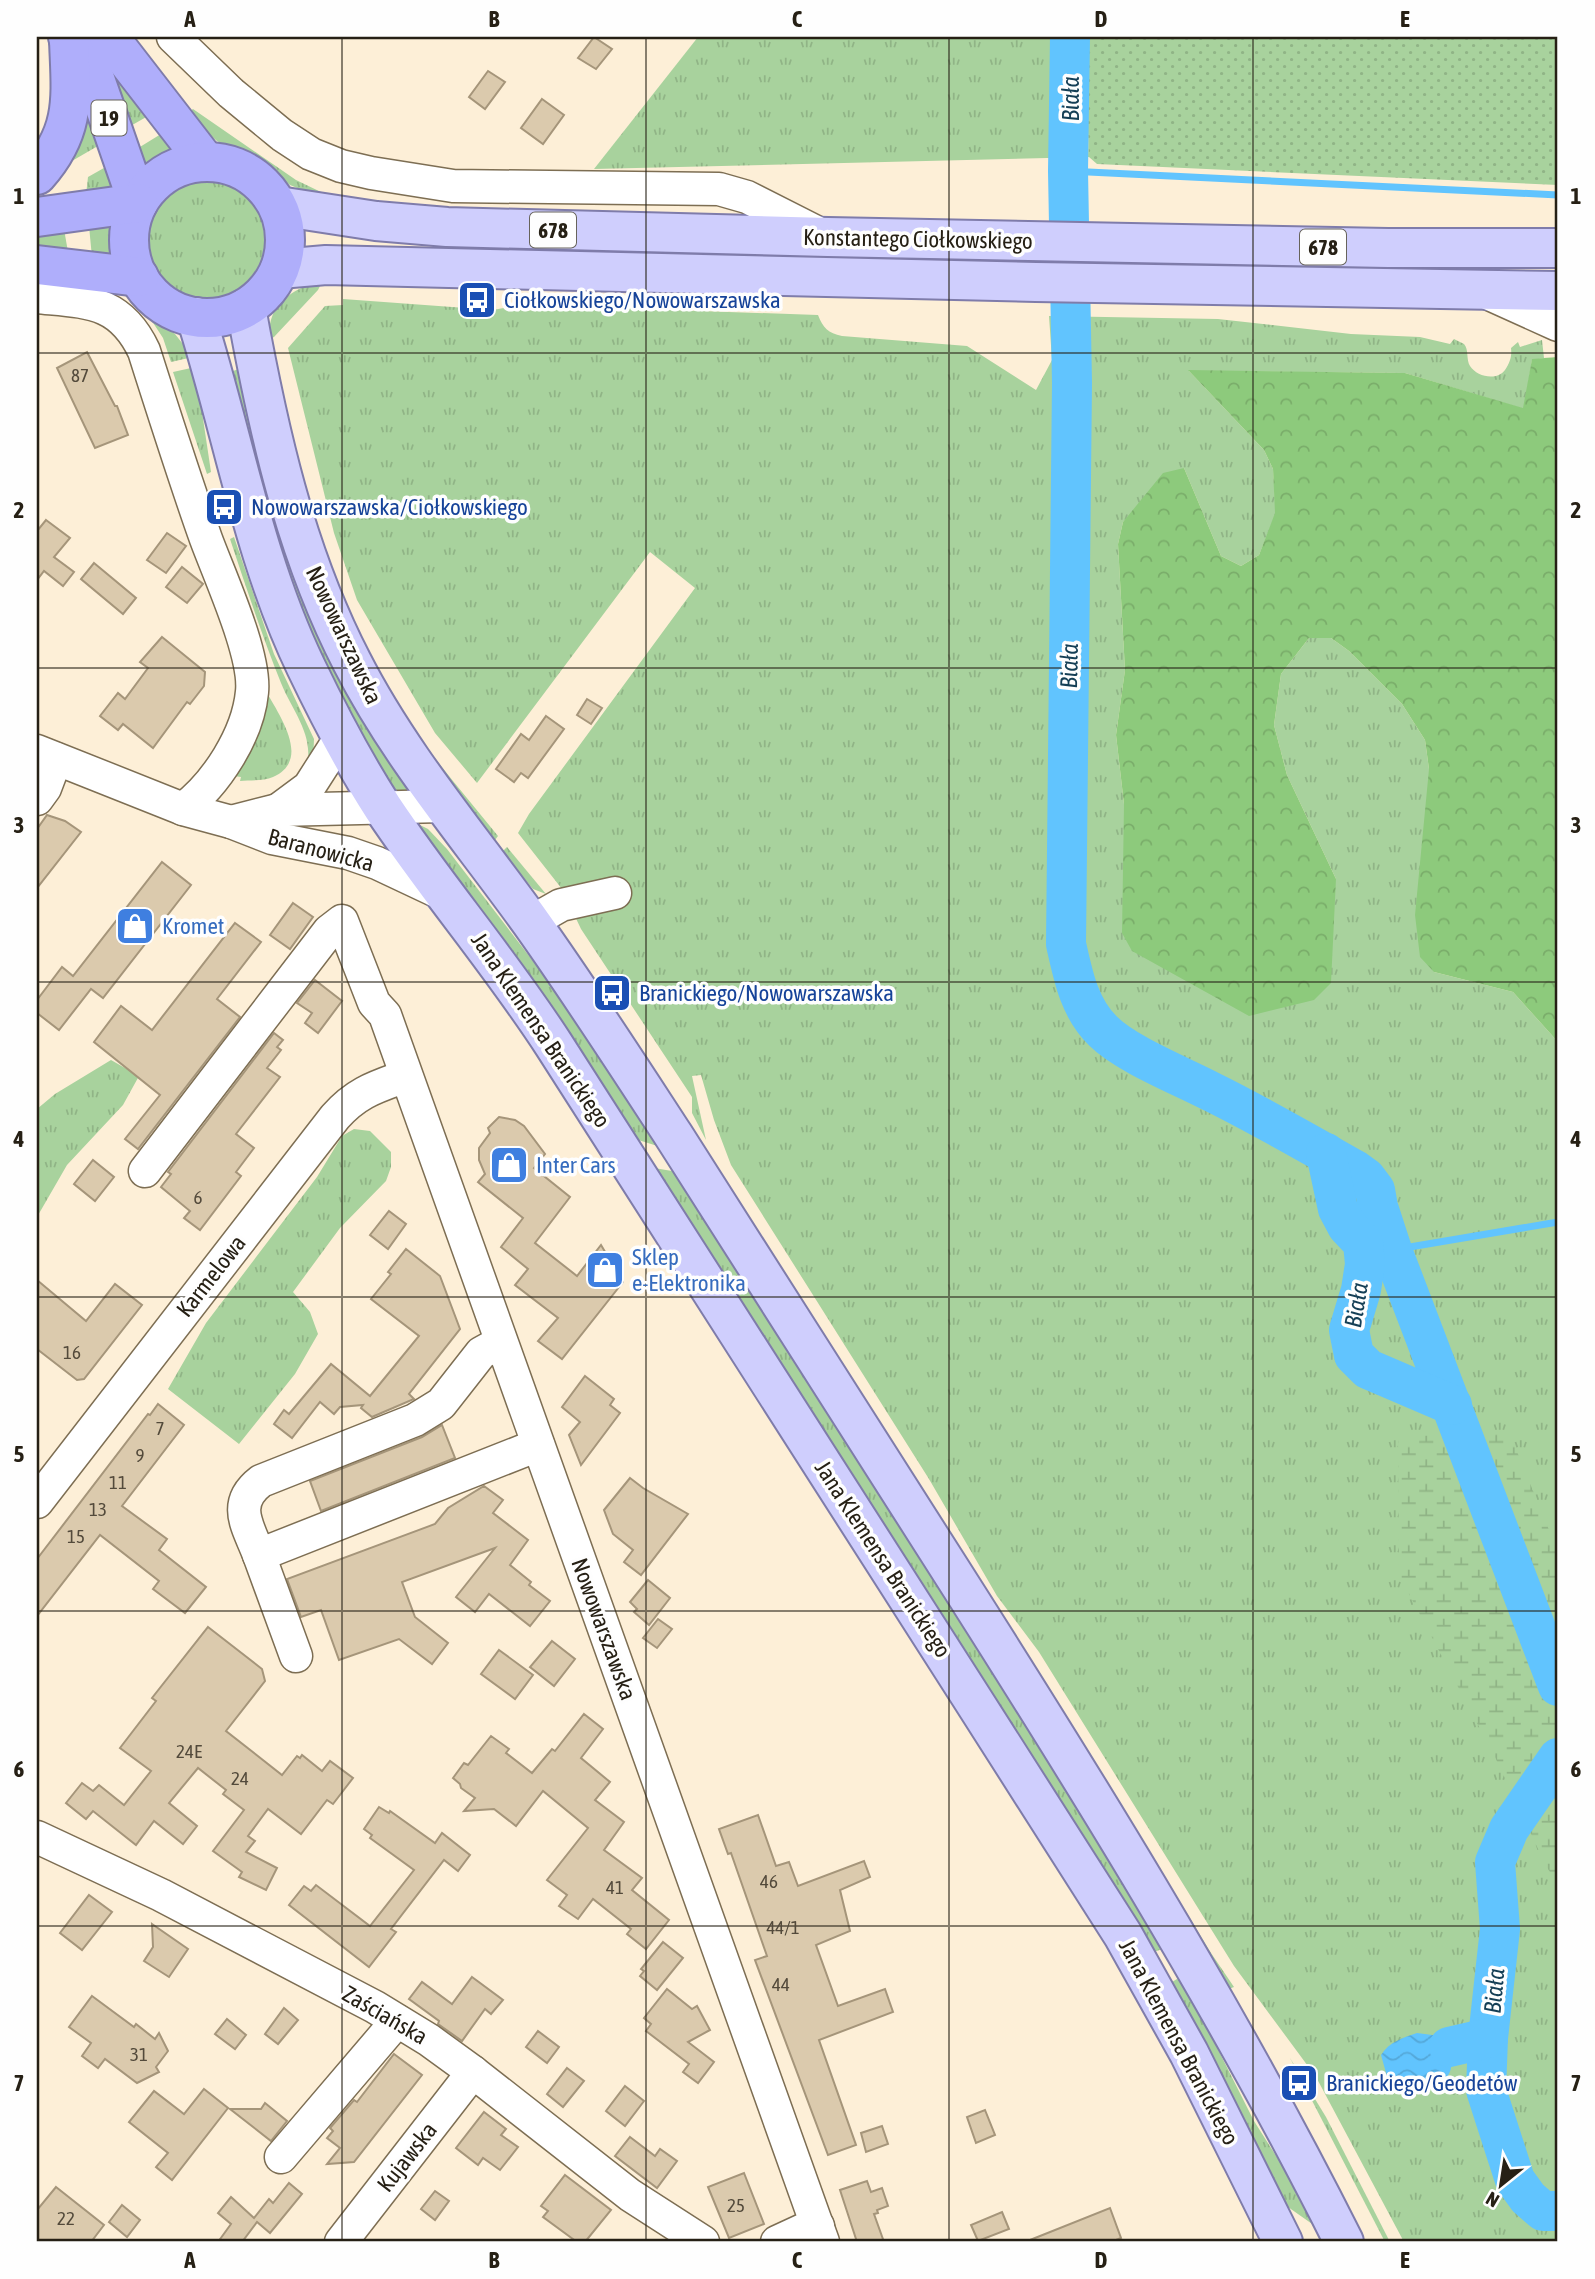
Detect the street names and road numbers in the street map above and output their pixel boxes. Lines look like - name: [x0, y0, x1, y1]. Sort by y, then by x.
- road number: 19: [92, 100, 126, 136]
- road number: 678: [530, 212, 576, 247]
- street label: Konstantego Ciołkowskiego: [803, 224, 1033, 254]
- road number: 678: [1300, 230, 1346, 264]
- street label: Nowowarszawska: [301, 562, 387, 708]
- street label: Baranowicka: [265, 823, 377, 877]
- street label: Jana Klemensa Branickiego: [466, 928, 616, 1132]
- street label: Karmelowa: [171, 1230, 251, 1322]
- street label: Jana Klemensa Branickiego: [810, 1456, 956, 1662]
- street label: Nowowarszawska: [566, 1555, 642, 1703]
- street label: Jana Klemensa Branickiego: [1114, 1935, 1244, 2149]
- street label: Zaściańska: [338, 1980, 432, 2050]
- street label: Kujawska: [372, 2117, 442, 2197]

